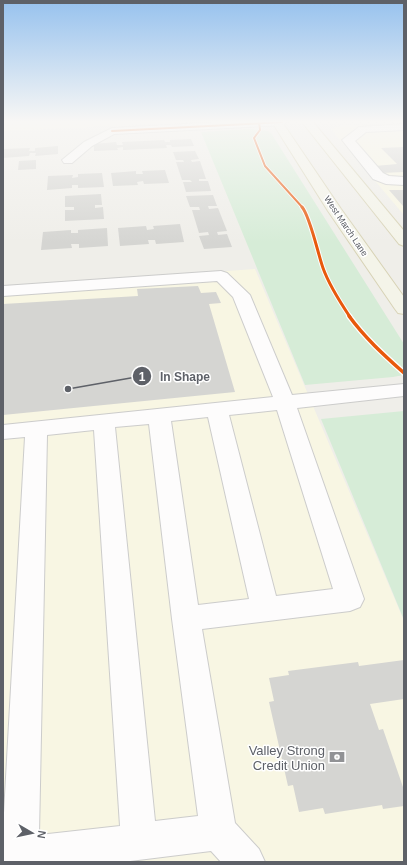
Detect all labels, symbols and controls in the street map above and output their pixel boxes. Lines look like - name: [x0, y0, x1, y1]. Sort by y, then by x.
- street label: West March Lane: [322, 194, 370, 258]
- callout: In Shape: [132, 364, 219, 388]
- text: 1: [139, 370, 146, 384]
- text: In Shape: [160, 370, 210, 384]
- place label: Valley Strong Credit Union: [249, 743, 325, 773]
- bank icon: Valley Strong Credit Union: [328, 748, 346, 766]
- north arrow: [12, 813, 52, 853]
- text: N: [35, 830, 48, 839]

